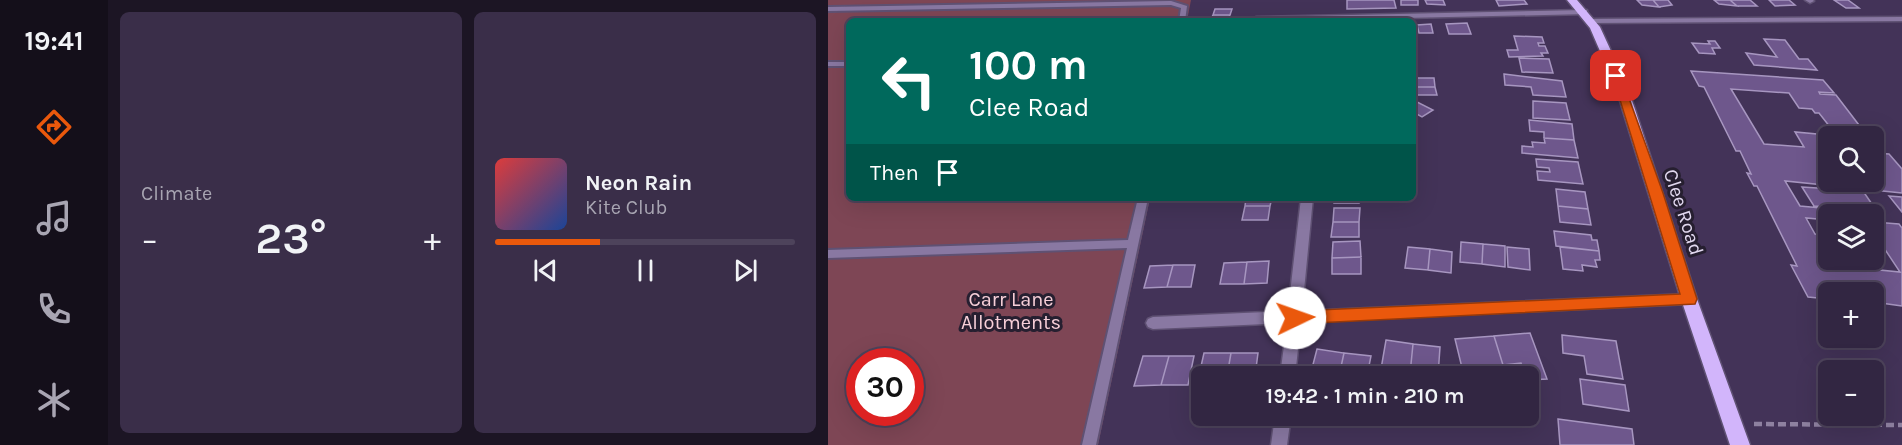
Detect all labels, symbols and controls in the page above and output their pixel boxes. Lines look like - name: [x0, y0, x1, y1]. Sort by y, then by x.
- text: 19:41: [24, 25, 84, 57]
- text: 100 m: [969, 40, 1088, 90]
- icon: left: [870, 42, 948, 120]
- pin: [1590, 50, 1641, 101]
- icon: arrive: [1599, 59, 1632, 92]
- text: Clee Road: [969, 91, 1089, 123]
- icon: directions: [33, 106, 75, 148]
- map controls: [1818, 126, 1884, 426]
- button: search: [1818, 126, 1884, 192]
- icon: arrive: [931, 156, 964, 189]
- text: Then: [870, 160, 919, 186]
- street label: Clee Road: [1659, 166, 1708, 258]
- text: Neon Rain: [585, 170, 692, 196]
- text: Climate: [141, 182, 212, 205]
- text: Kite Club: [585, 196, 667, 219]
- icon: music: [33, 197, 75, 239]
- button: layers: [1818, 204, 1884, 270]
- text: 23°: [255, 212, 327, 264]
- text: −: [141, 220, 158, 258]
- text: +: [424, 220, 441, 258]
- icon: previous: [529, 254, 562, 287]
- icon: pause: [629, 254, 662, 287]
- icon: next: [729, 254, 762, 287]
- button: +: [1818, 282, 1884, 348]
- position arrow: [1263, 286, 1327, 350]
- icon: phone: [33, 288, 75, 330]
- park label: Carr Lane Allotments: [961, 288, 1061, 334]
- speed limit sign: 30: [846, 348, 924, 426]
- button: −: [1818, 360, 1884, 426]
- icon: climate: [33, 379, 75, 421]
- text: 19:42 · 1 min · 210 m: [1266, 383, 1464, 409]

